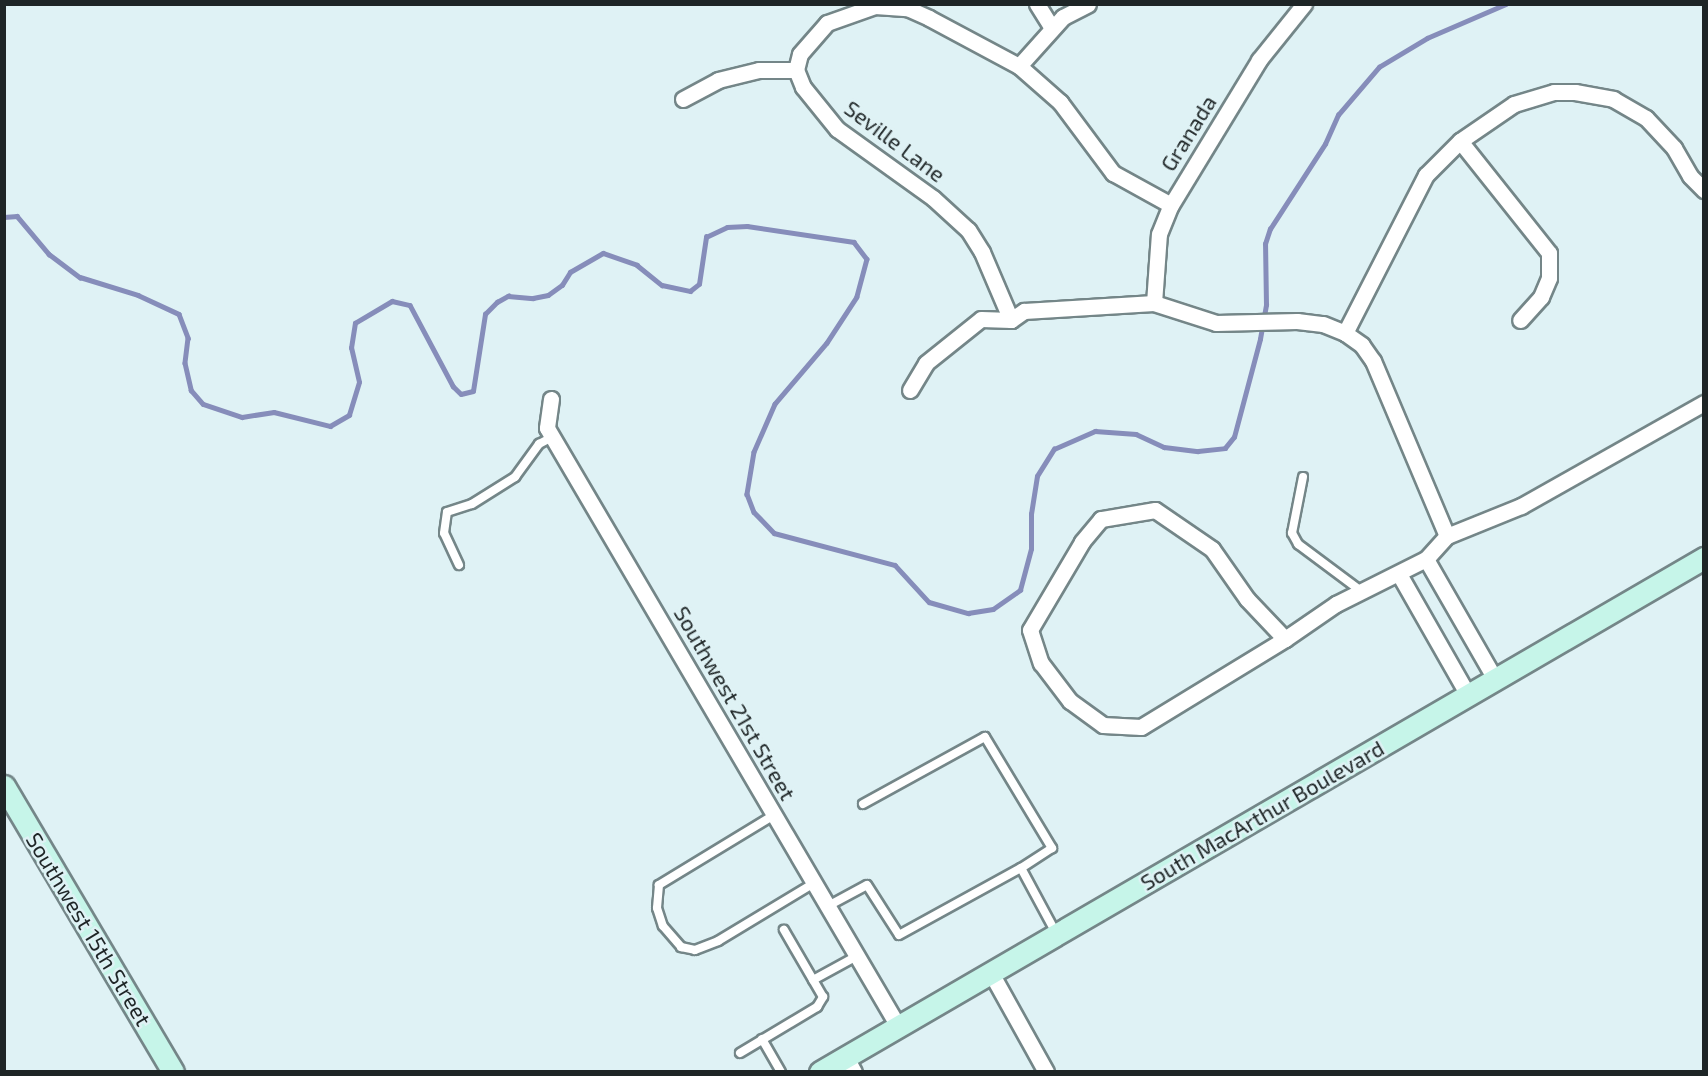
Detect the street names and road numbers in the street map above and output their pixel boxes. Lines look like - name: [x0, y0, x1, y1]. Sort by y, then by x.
- street label: Granada: [1154, 90, 1222, 176]
- street label: Seville Lane: [840, 95, 950, 187]
- street label: Southwest 21st Street: [669, 601, 801, 805]
- street label: South MacArthur Boulevard: [1135, 734, 1389, 896]
- street label: Southwest 15th Street: [21, 828, 157, 1030]

